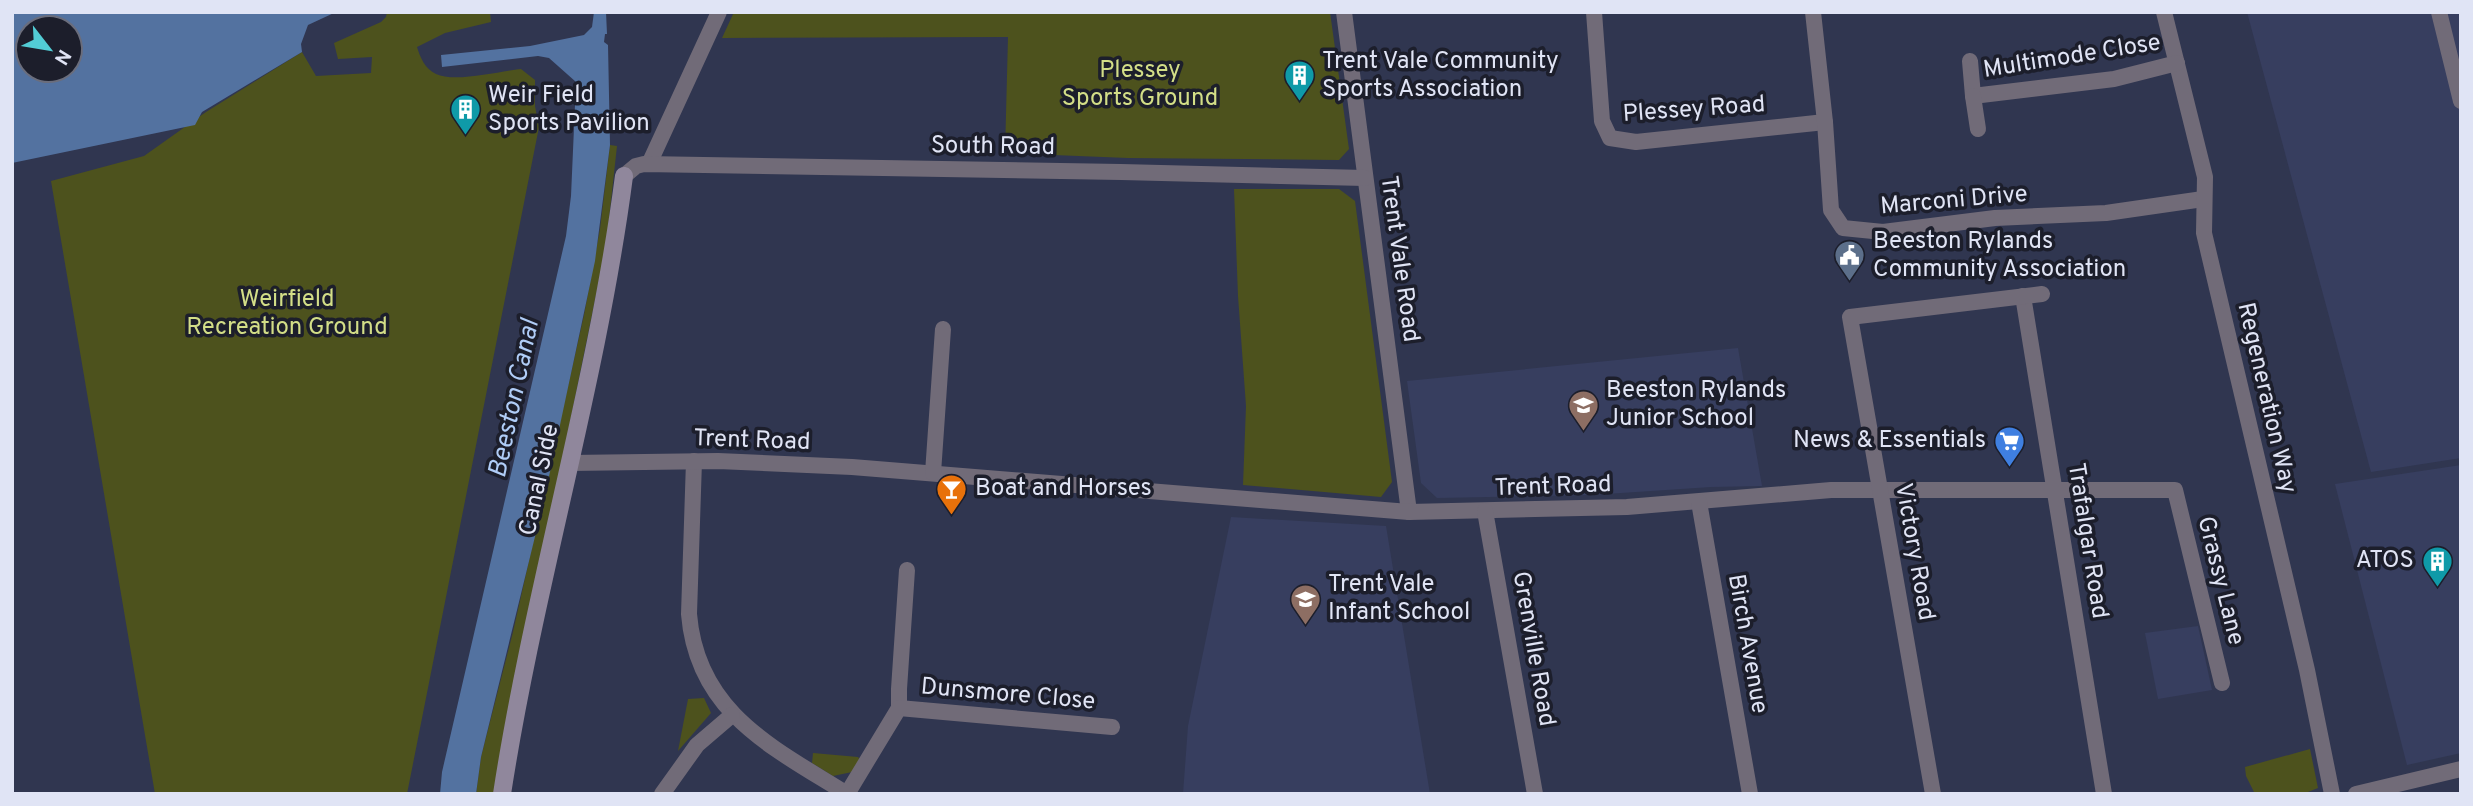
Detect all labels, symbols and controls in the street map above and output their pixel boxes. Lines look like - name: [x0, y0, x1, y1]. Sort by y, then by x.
- north arrow: [14, 14, 84, 84]
- street label: Multimode Close: [1981, 28, 2163, 86]
- text: N: [48, 45, 76, 69]
- place label: Trent Vale Community Sports Association: [1322, 47, 1559, 105]
- park label: Plessey Sports Ground: [1062, 56, 1218, 114]
- building icon: Trent Vale Community Sports Association: [1282, 59, 1316, 103]
- place label: Weir Field Sports Pavilion: [488, 81, 650, 139]
- street label: Plessey Road: [1622, 90, 1766, 130]
- building icon: Weir Field Sports Pavilion: [448, 93, 482, 137]
- street label: South Road: [931, 131, 1055, 163]
- street label: Trent Vale Road: [1372, 174, 1426, 344]
- street label: Marconi Drive: [1879, 180, 2029, 222]
- place label: Beeston Rylands Community Association: [1873, 227, 2126, 285]
- public building icon: Beeston Rylands Community Association: [1833, 239, 1867, 283]
- park label: Weirfield Recreation Ground: [186, 285, 388, 343]
- street label: Regeneration Way: [2229, 300, 2303, 496]
- water label: Beeston Canal: [482, 315, 548, 481]
- place label: Beeston Rylands Junior School: [1606, 376, 1786, 434]
- school or university icon: Beeston Rylands Junior School: [1566, 388, 1600, 432]
- street label: Canal Side: [514, 421, 566, 539]
- street label: Trent Road: [693, 424, 811, 458]
- supermarket icon: News & Essentials: [1992, 424, 2026, 468]
- place label: News & Essentials: [1793, 426, 1986, 456]
- street label: Trafalgar Road: [2060, 461, 2114, 621]
- street label: Trent Road: [1494, 470, 1612, 504]
- bar icon: Boat and Horses: [935, 472, 969, 516]
- place label: Boat and Horses: [975, 474, 1152, 504]
- street label: Victory Road: [1887, 481, 1941, 623]
- street label: Grassy Lane: [2190, 514, 2250, 648]
- building icon: ATOS: [2420, 544, 2454, 588]
- place label: ATOS: [2356, 546, 2414, 576]
- street label: Grenville Road: [1505, 569, 1561, 729]
- place label: Trent Vale Infant School: [1328, 570, 1470, 628]
- street label: Birch Avenue: [1720, 572, 1774, 716]
- school or university icon: Trent Vale Infant School: [1288, 582, 1322, 626]
- street label: Dunsmore Close: [920, 672, 1096, 718]

